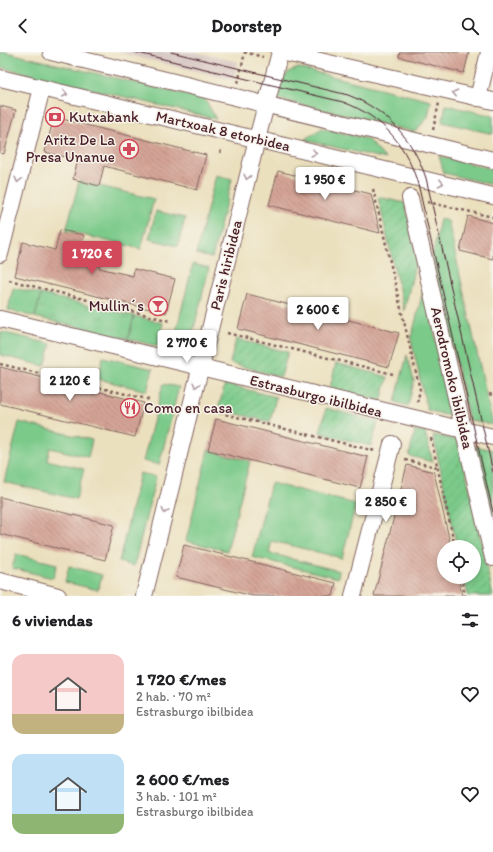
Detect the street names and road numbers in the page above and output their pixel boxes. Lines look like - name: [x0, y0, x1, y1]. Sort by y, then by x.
- street label: Martxoak 8 etorbidea: [154, 107, 292, 155]
- street label: Paris hiribidea: [206, 218, 246, 312]
- street label: Aerodromoko ibilbidea: [427, 305, 477, 451]
- street label: Estrasburgo ibilbidea: [248, 371, 385, 421]

